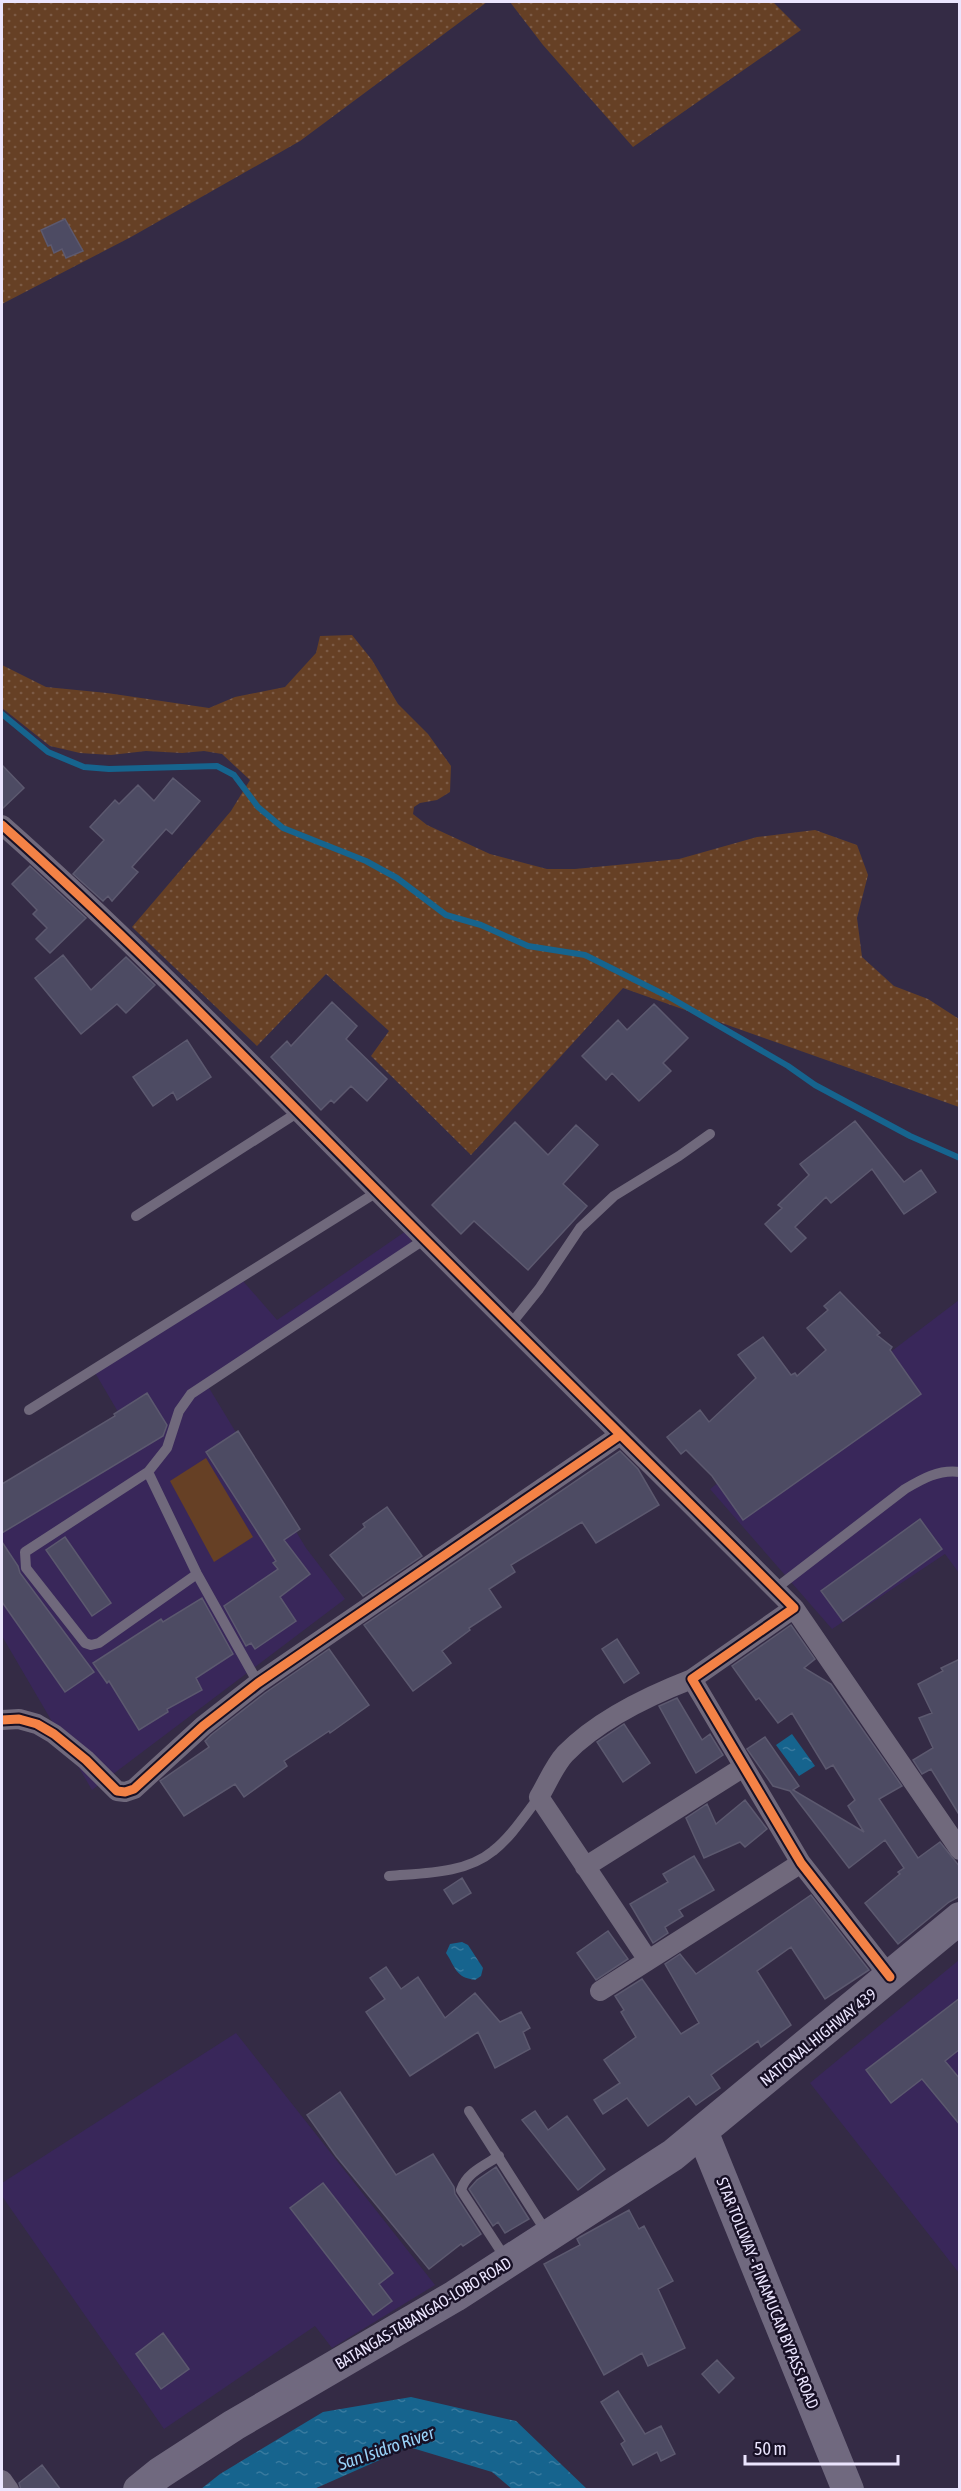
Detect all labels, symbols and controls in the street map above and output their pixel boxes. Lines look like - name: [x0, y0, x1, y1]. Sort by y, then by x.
- street label: NATIONAL HIGHWAY 439: [756, 1985, 880, 2089]
- street label: STAR TOLLWAY - PINAMUCAN BYPASS ROAD: [713, 2175, 823, 2411]
- street label: BATANGAS-TABANGAO-LOBO ROAD: [332, 2253, 514, 2373]
- water label: San Isidro River: [334, 2422, 437, 2475]
- scale bar: [745, 2428, 898, 2466]
- text: 50 m: [754, 2438, 786, 2459]

